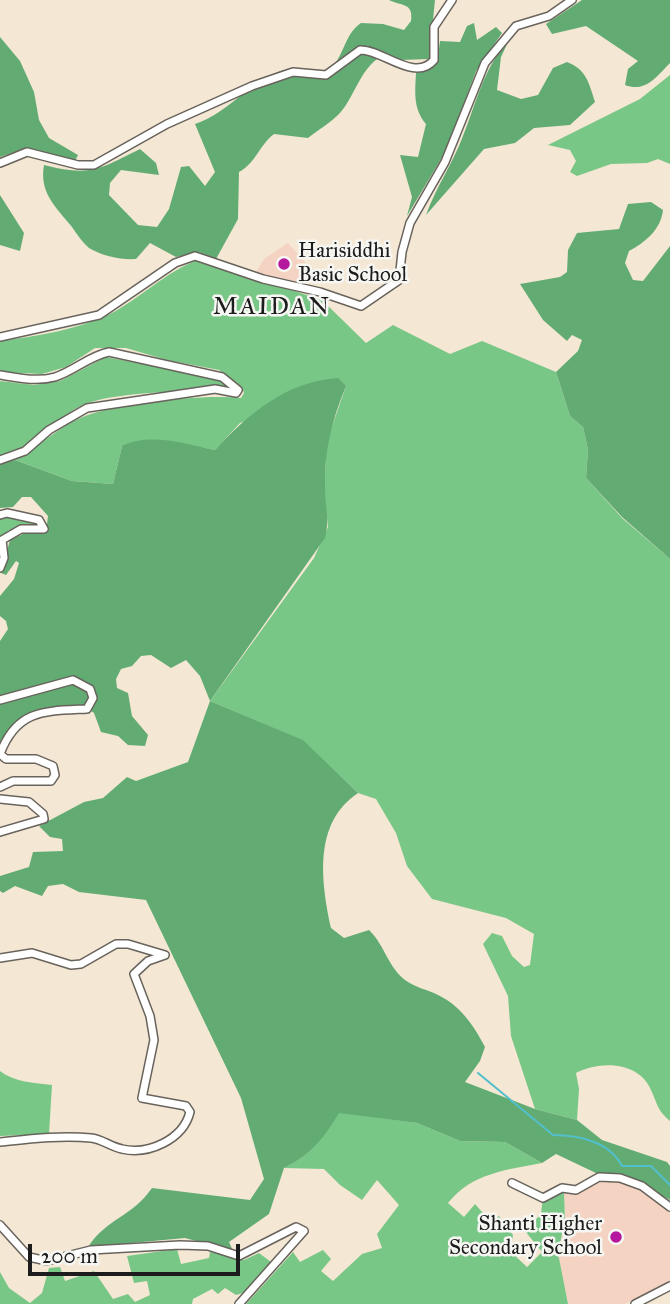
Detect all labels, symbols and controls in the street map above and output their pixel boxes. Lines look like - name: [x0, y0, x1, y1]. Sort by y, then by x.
- place label: Harisiddhi Basic School: [298, 239, 407, 289]
- marker: Harisiddhi Basic School: [276, 256, 292, 272]
- district label: MAIDAN: [214, 294, 330, 322]
- place label: Shanti Higher Secondary School: [449, 1212, 602, 1262]
- marker: Shanti Higher Secondary School: [608, 1229, 624, 1245]
- scale bar: [32, 1230, 243, 1274]
- text: 200 m: [41, 1243, 98, 1269]

